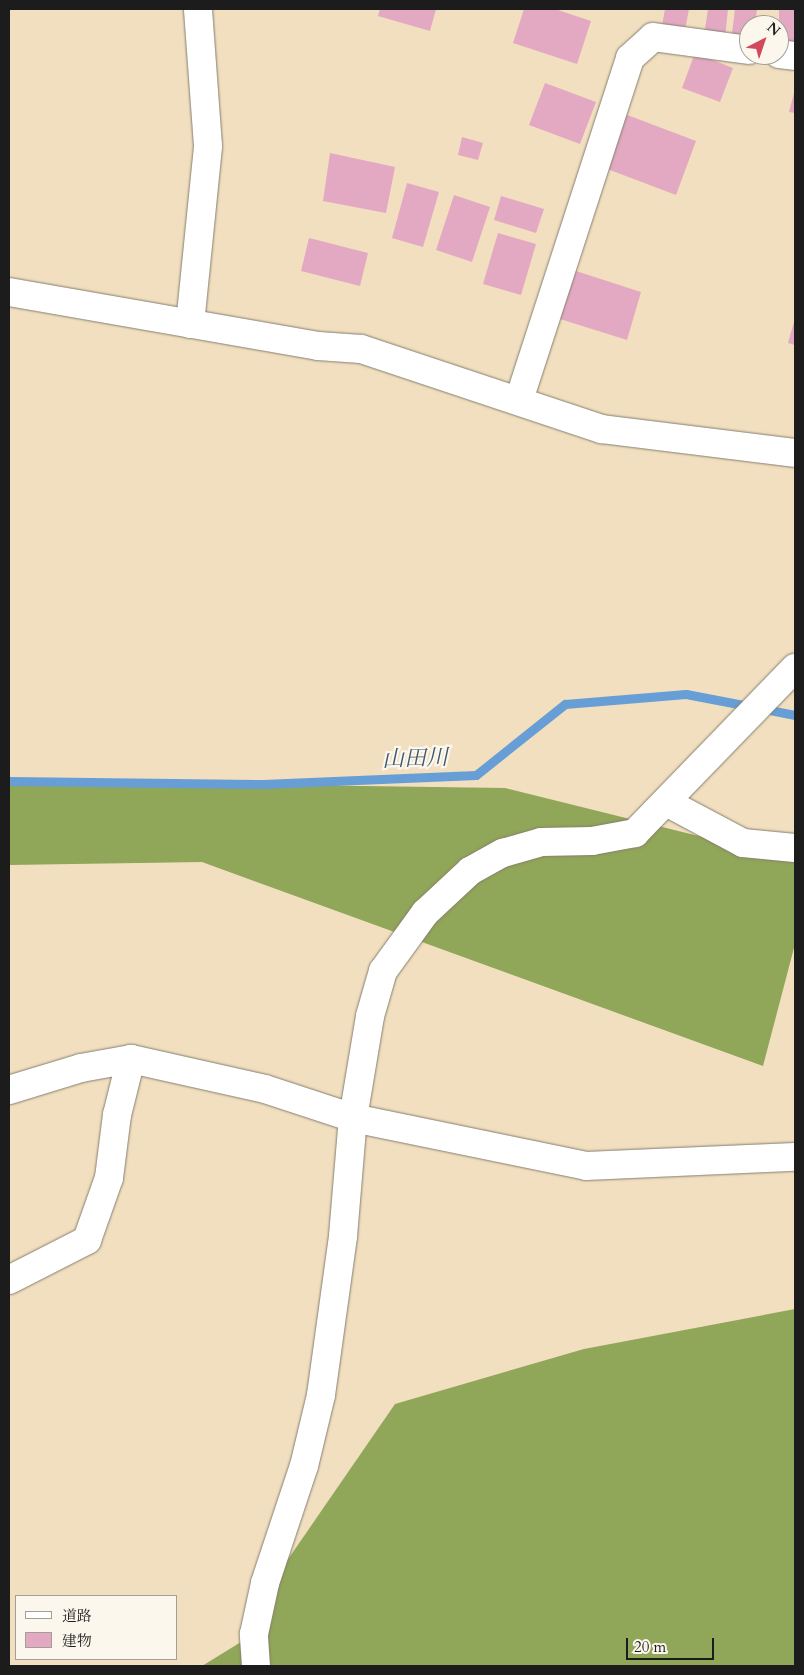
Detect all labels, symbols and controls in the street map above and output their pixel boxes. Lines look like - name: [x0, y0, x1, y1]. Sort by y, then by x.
- north arrow: [739, 15, 789, 65]
- text: N: [763, 18, 784, 40]
- water label: 山田川: [382, 745, 448, 773]
- legend: [15, 1595, 178, 1660]
- text: 道路: [62, 1606, 92, 1626]
- scale bar: [629, 1628, 716, 1660]
- text: 建物: [62, 1631, 92, 1651]
- text: 20 m: [634, 1637, 666, 1657]

